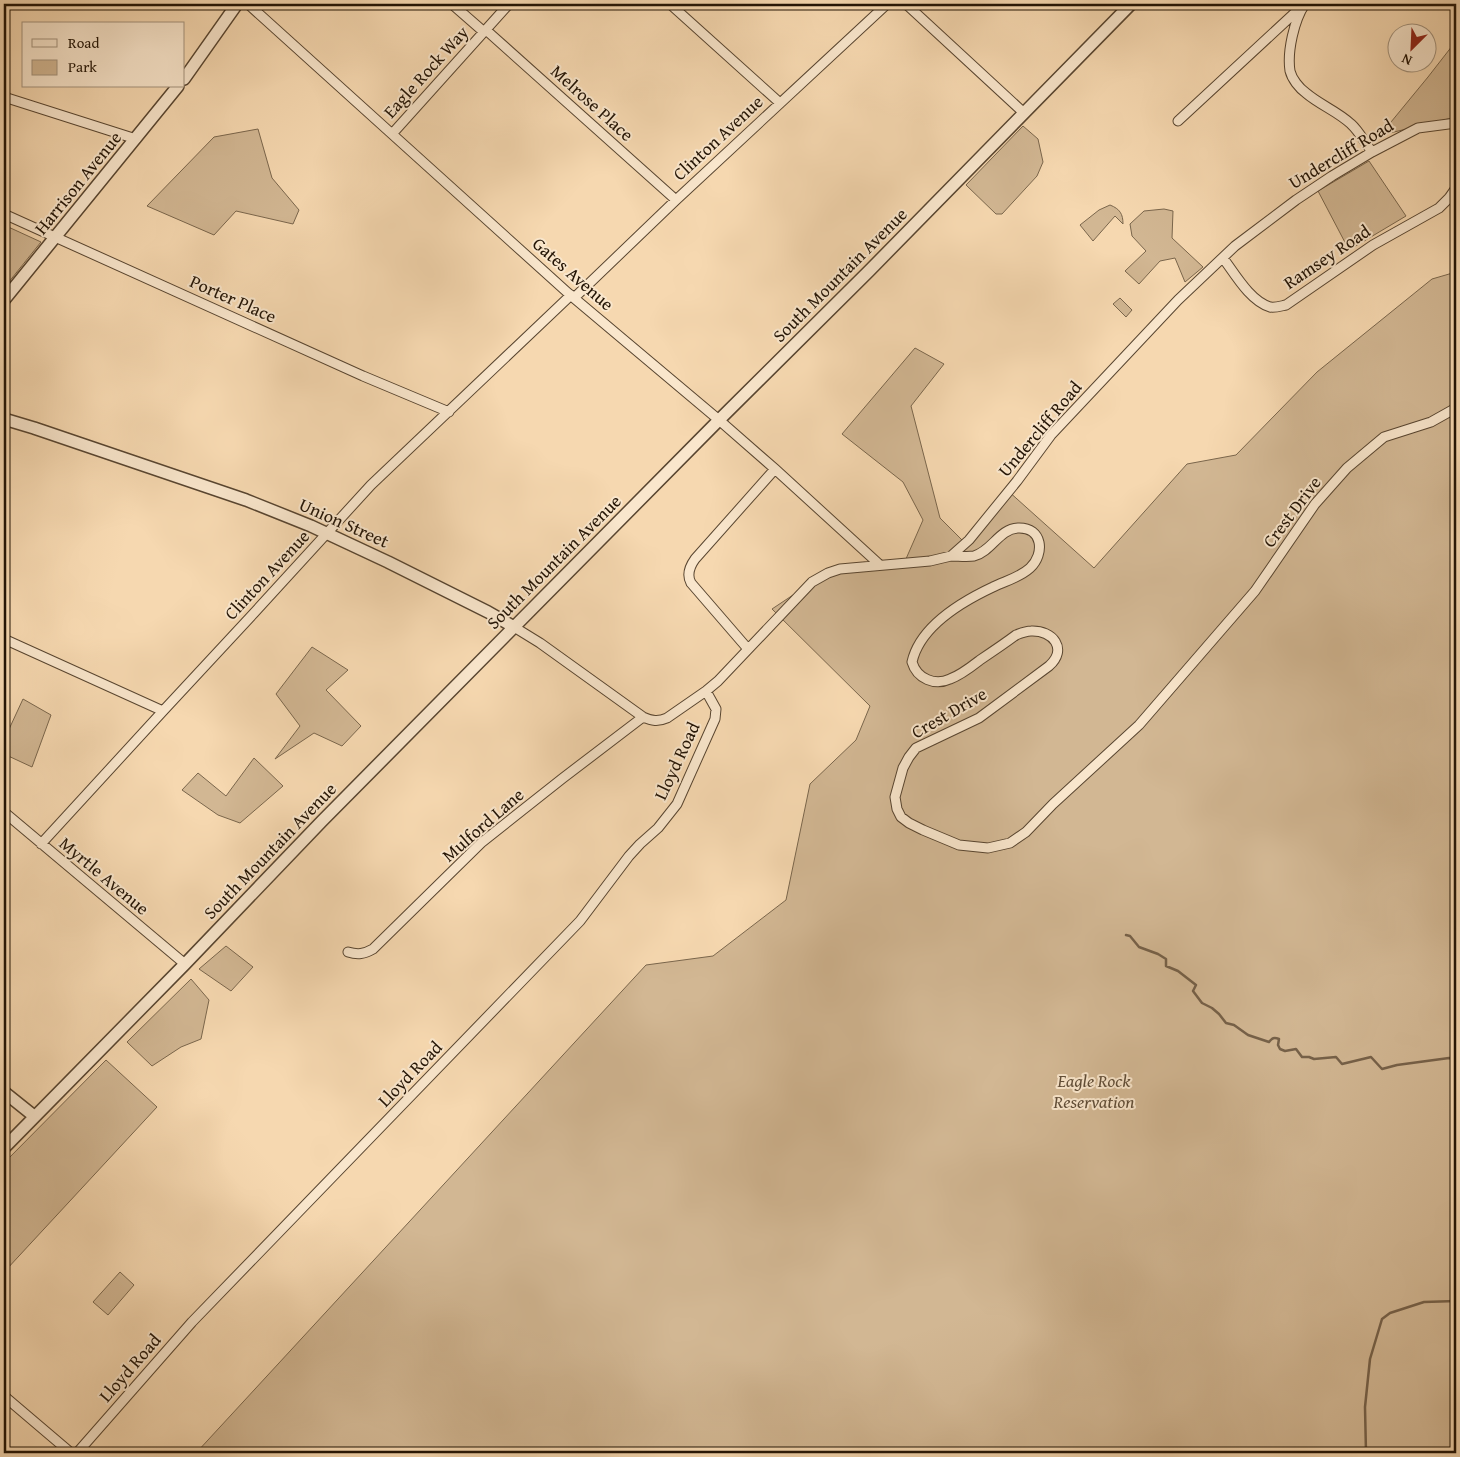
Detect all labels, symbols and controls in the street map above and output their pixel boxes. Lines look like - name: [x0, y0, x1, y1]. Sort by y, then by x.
- street label: Eagle Rock Way: [377, 19, 475, 124]
- legend: [22, 22, 185, 88]
- north arrow: [1388, 22, 1438, 72]
- text: Road: [68, 32, 99, 53]
- text: N: [1398, 49, 1415, 71]
- text: Park: [68, 56, 97, 77]
- street label: Melrose Place: [545, 58, 640, 147]
- street label: Clinton Avenue: [666, 89, 769, 187]
- street label: Undercliff Road: [1283, 111, 1399, 196]
- street label: Harrison Avenue: [27, 125, 128, 240]
- street label: South Mountain Avenue: [766, 201, 913, 348]
- street label: Ramsey Road: [1278, 217, 1376, 296]
- street label: Gates Avenue: [527, 231, 620, 317]
- street label: Porter Place: [186, 267, 281, 330]
- street label: Undercliff Road: [991, 374, 1088, 483]
- street label: Crest Drive: [1256, 470, 1327, 553]
- street label: South Mountain Avenue: [480, 488, 627, 635]
- street label: Union Street: [295, 491, 394, 555]
- street label: Clinton Avenue: [218, 523, 316, 626]
- street label: Crest Drive: [906, 680, 992, 745]
- street label: Lloyd Road: [647, 717, 707, 804]
- street label: South Mountain Avenue: [197, 776, 342, 925]
- street label: Mulford Lane: [436, 781, 530, 868]
- street label: Myrtle Avenue: [53, 830, 155, 921]
- street label: Lloyd Road: [371, 1034, 449, 1113]
- park label: Eagle Rock Reservation: [1053, 1067, 1134, 1115]
- street label: Lloyd Road: [92, 1327, 167, 1408]

